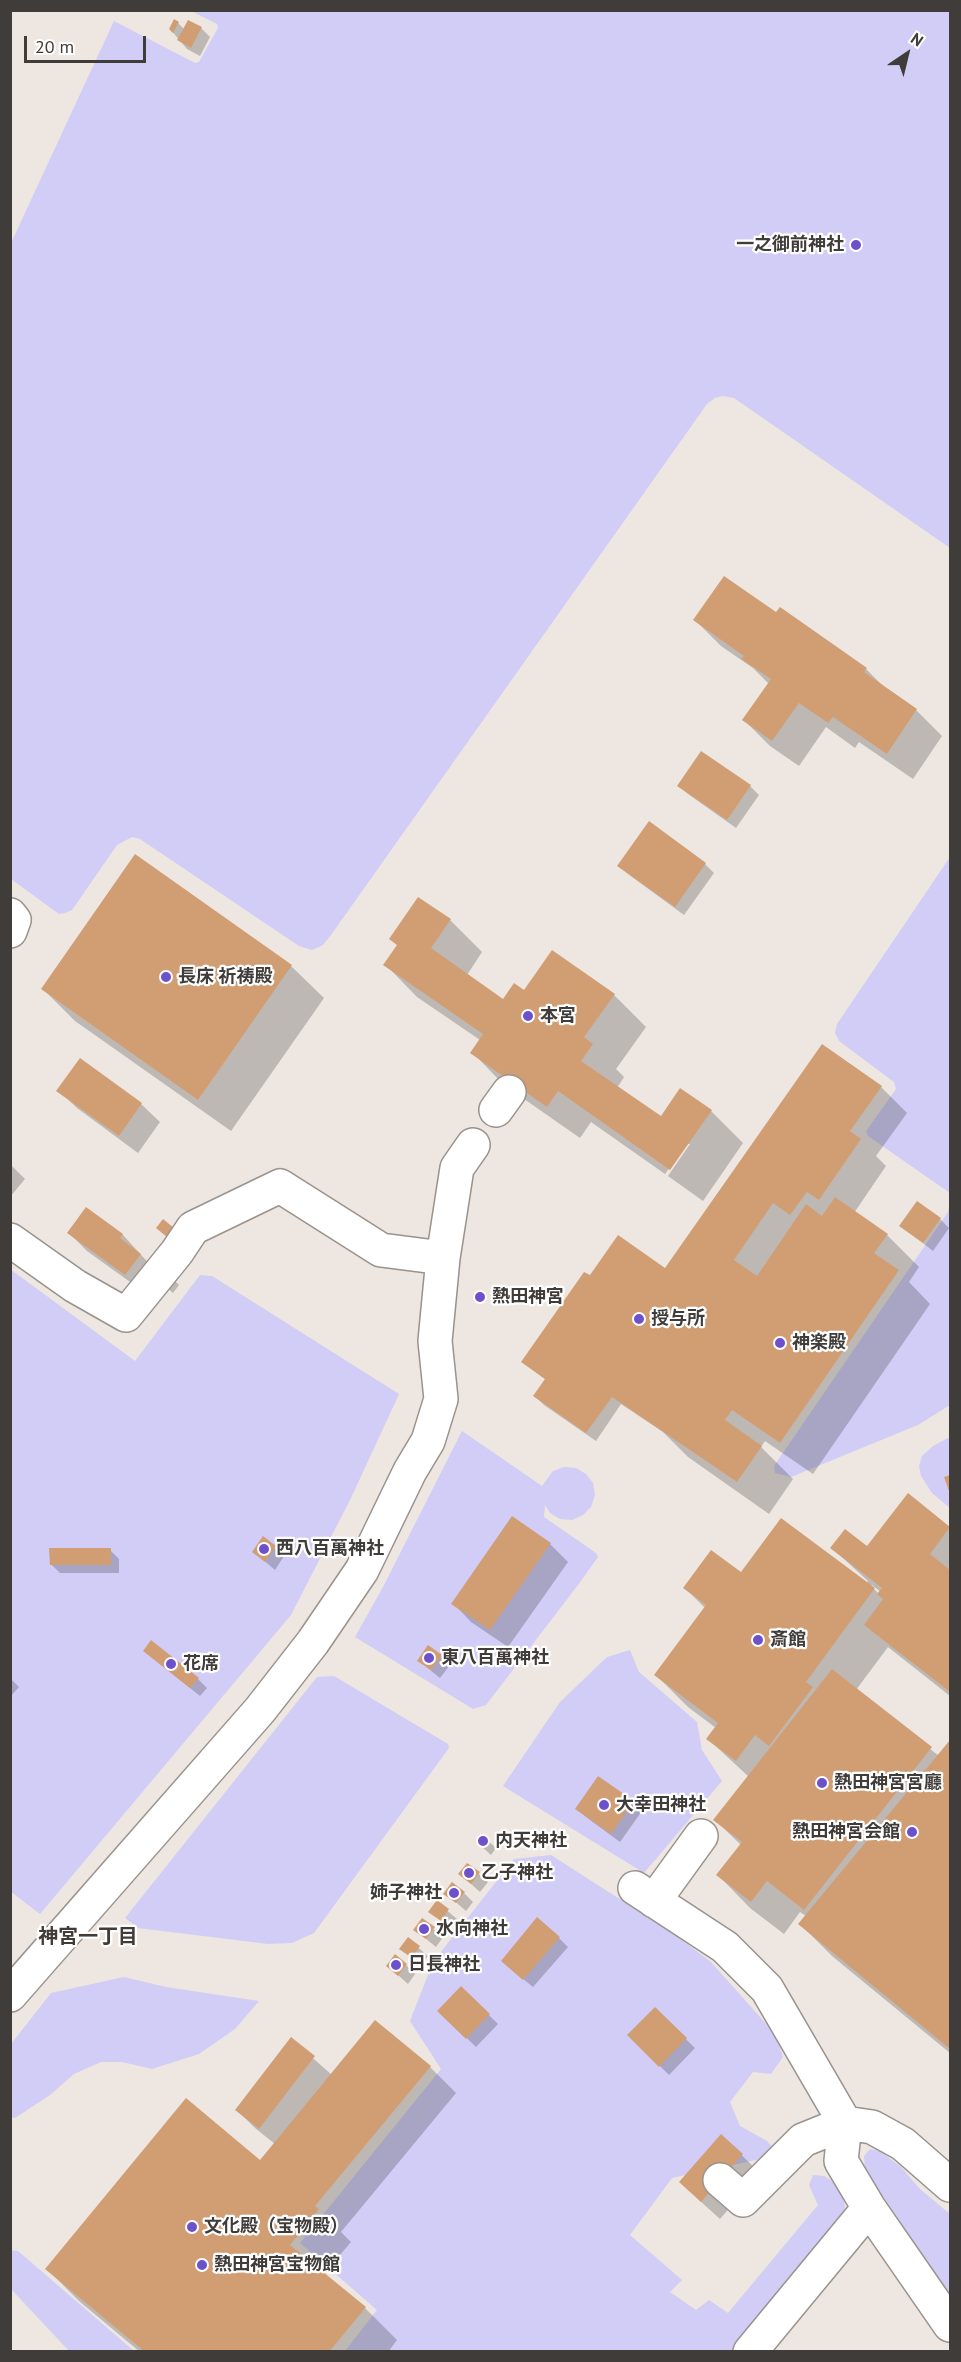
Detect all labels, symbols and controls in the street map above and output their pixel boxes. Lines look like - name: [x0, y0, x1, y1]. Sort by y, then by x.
- scale bar: [27, 24, 148, 62]
- north arrow: [877, 24, 937, 84]
- text: N: [907, 28, 927, 50]
- text: 20 m: [35, 35, 74, 58]
- place label: 一之御前神社: [736, 234, 844, 256]
- marker: 一之御前神社: [849, 238, 863, 252]
- place label: 長床 祈祷殿: [178, 966, 273, 988]
- marker: 長床 祈祷殿: [159, 970, 173, 984]
- place label: 本宮: [540, 1005, 576, 1027]
- marker: 本宮: [521, 1009, 535, 1023]
- place label: 熱田神宮: [492, 1286, 564, 1308]
- marker: 熱田神宮: [473, 1290, 487, 1304]
- place label: 授与所: [651, 1308, 705, 1330]
- marker: 授与所: [632, 1312, 646, 1326]
- place label: 神楽殿: [792, 1332, 846, 1354]
- marker: 神楽殿: [773, 1336, 787, 1350]
- place label: 西八百萬神社: [276, 1538, 384, 1560]
- marker: 西八百萬神社: [257, 1542, 271, 1556]
- place label: 斎館: [770, 1629, 806, 1651]
- marker: 斎館: [751, 1633, 765, 1647]
- place label: 東八百萬神社: [441, 1647, 549, 1669]
- marker: 東八百萬神社: [422, 1651, 436, 1665]
- place label: 花席: [183, 1653, 219, 1675]
- marker: 花席: [164, 1657, 178, 1671]
- place label: 熱田神宮宮廳: [834, 1772, 942, 1794]
- marker: 熱田神宮宮廳: [815, 1776, 829, 1790]
- place label: 大幸田神社: [616, 1794, 706, 1816]
- marker: 大幸田神社: [597, 1798, 611, 1812]
- place label: 熱田神宮会館: [792, 1821, 900, 1843]
- marker: 熱田神宮会館: [905, 1825, 919, 1839]
- place label: 内天神社: [495, 1830, 567, 1852]
- marker: 内天神社: [476, 1834, 490, 1848]
- place label: 乙子神社: [481, 1862, 553, 1884]
- marker: 乙子神社: [462, 1866, 476, 1880]
- place label: 姉子神社: [370, 1882, 442, 1904]
- marker: 姉子神社: [447, 1886, 461, 1900]
- place label: 水向神社: [436, 1918, 508, 1940]
- marker: 水向神社: [417, 1922, 431, 1936]
- district label: 神宮一丁目: [38, 1925, 138, 1949]
- place label: 日長神社: [408, 1954, 480, 1976]
- marker: 日長神社: [389, 1958, 403, 1972]
- place label: 文化殿（宝物殿）: [204, 2216, 348, 2238]
- marker: 文化殿（宝物殿）: [185, 2220, 199, 2234]
- place label: 熱田神宮宝物館: [214, 2254, 340, 2276]
- marker: 熱田神宮宝物館: [195, 2258, 209, 2272]

